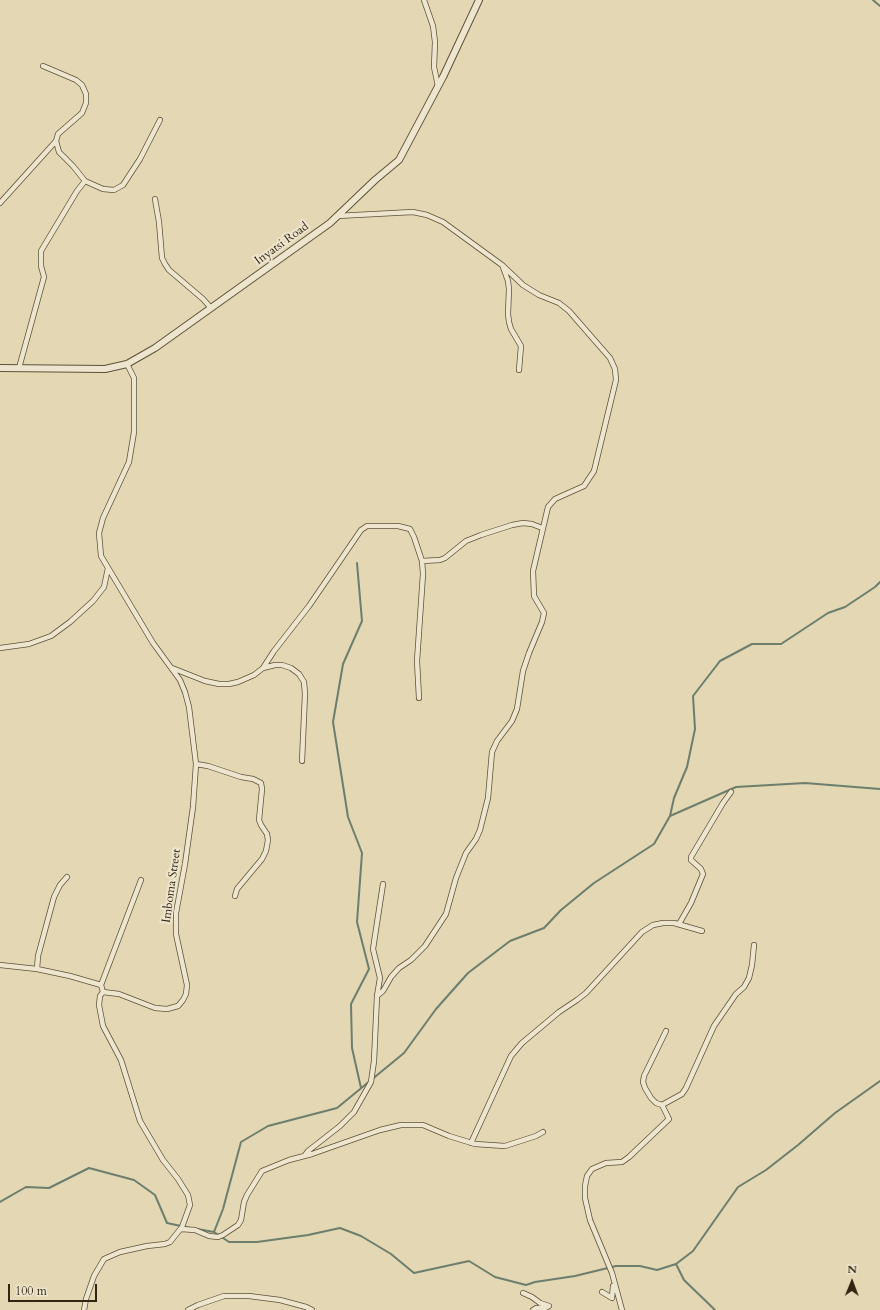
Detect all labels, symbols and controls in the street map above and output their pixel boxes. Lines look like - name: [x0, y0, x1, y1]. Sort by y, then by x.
- street label: Inyatsi Road: [252, 220, 312, 268]
- street label: Imboma Street: [160, 848, 184, 924]
- north arrow: [832, 1262, 872, 1302]
- text: N: [847, 1262, 857, 1277]
- scale bar: [10, 1276, 99, 1302]
- text: 100 m: [15, 1283, 47, 1299]

